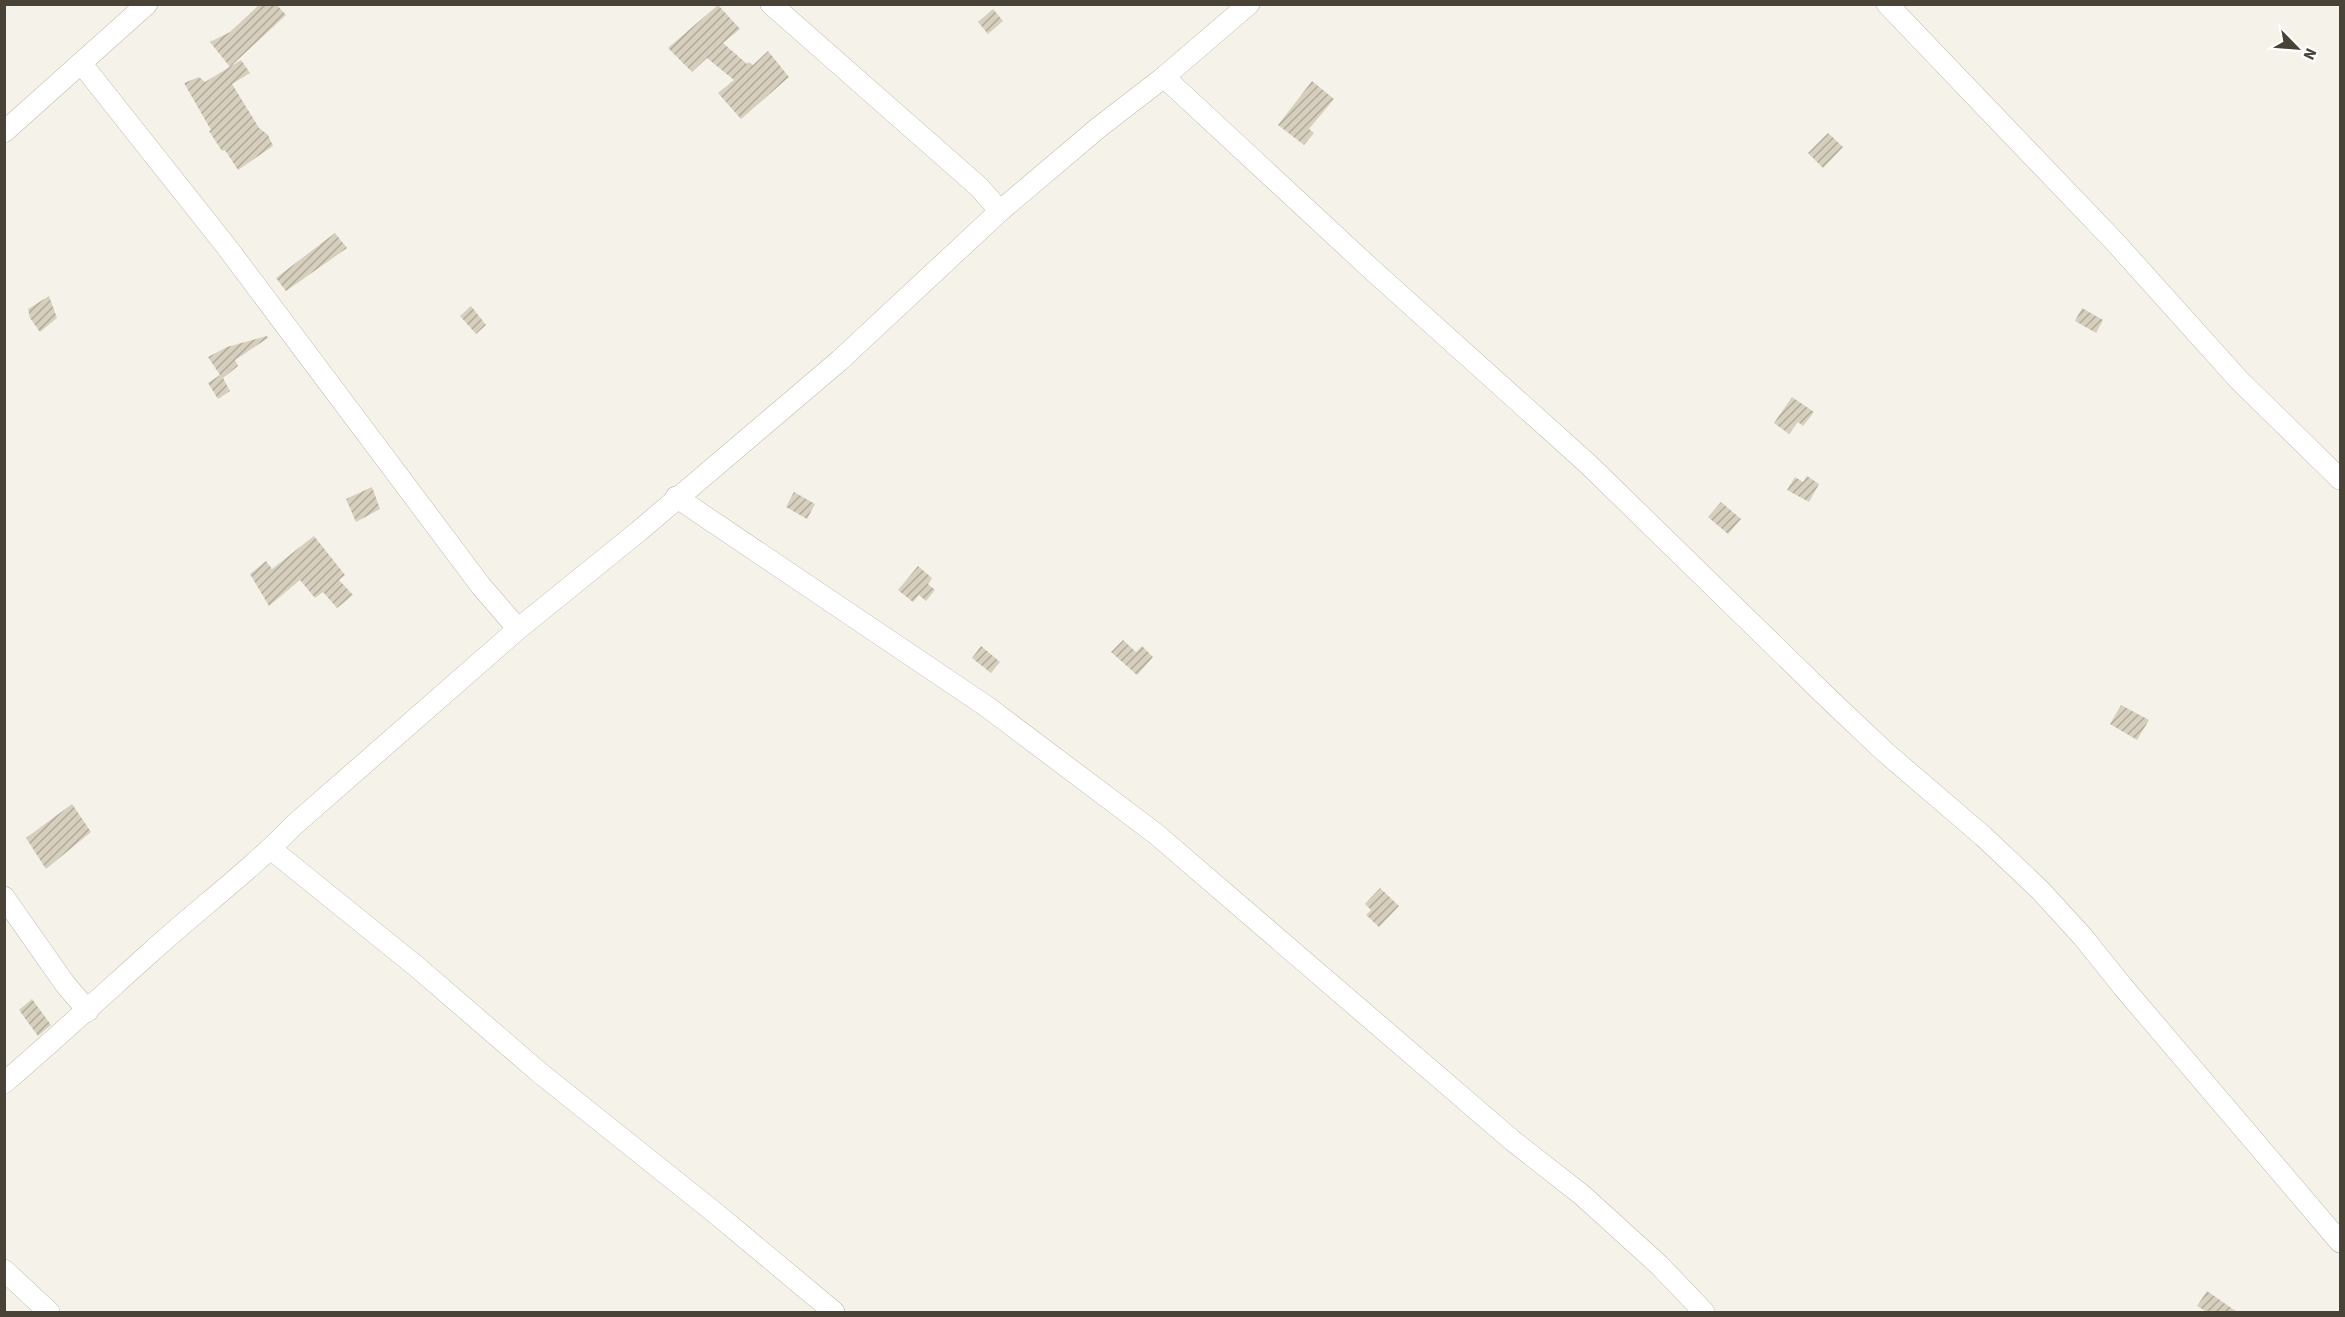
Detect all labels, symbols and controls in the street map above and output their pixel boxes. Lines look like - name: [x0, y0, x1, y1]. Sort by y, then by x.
- north arrow: [2267, 18, 2327, 78]
- text: N: [2297, 44, 2322, 63]

